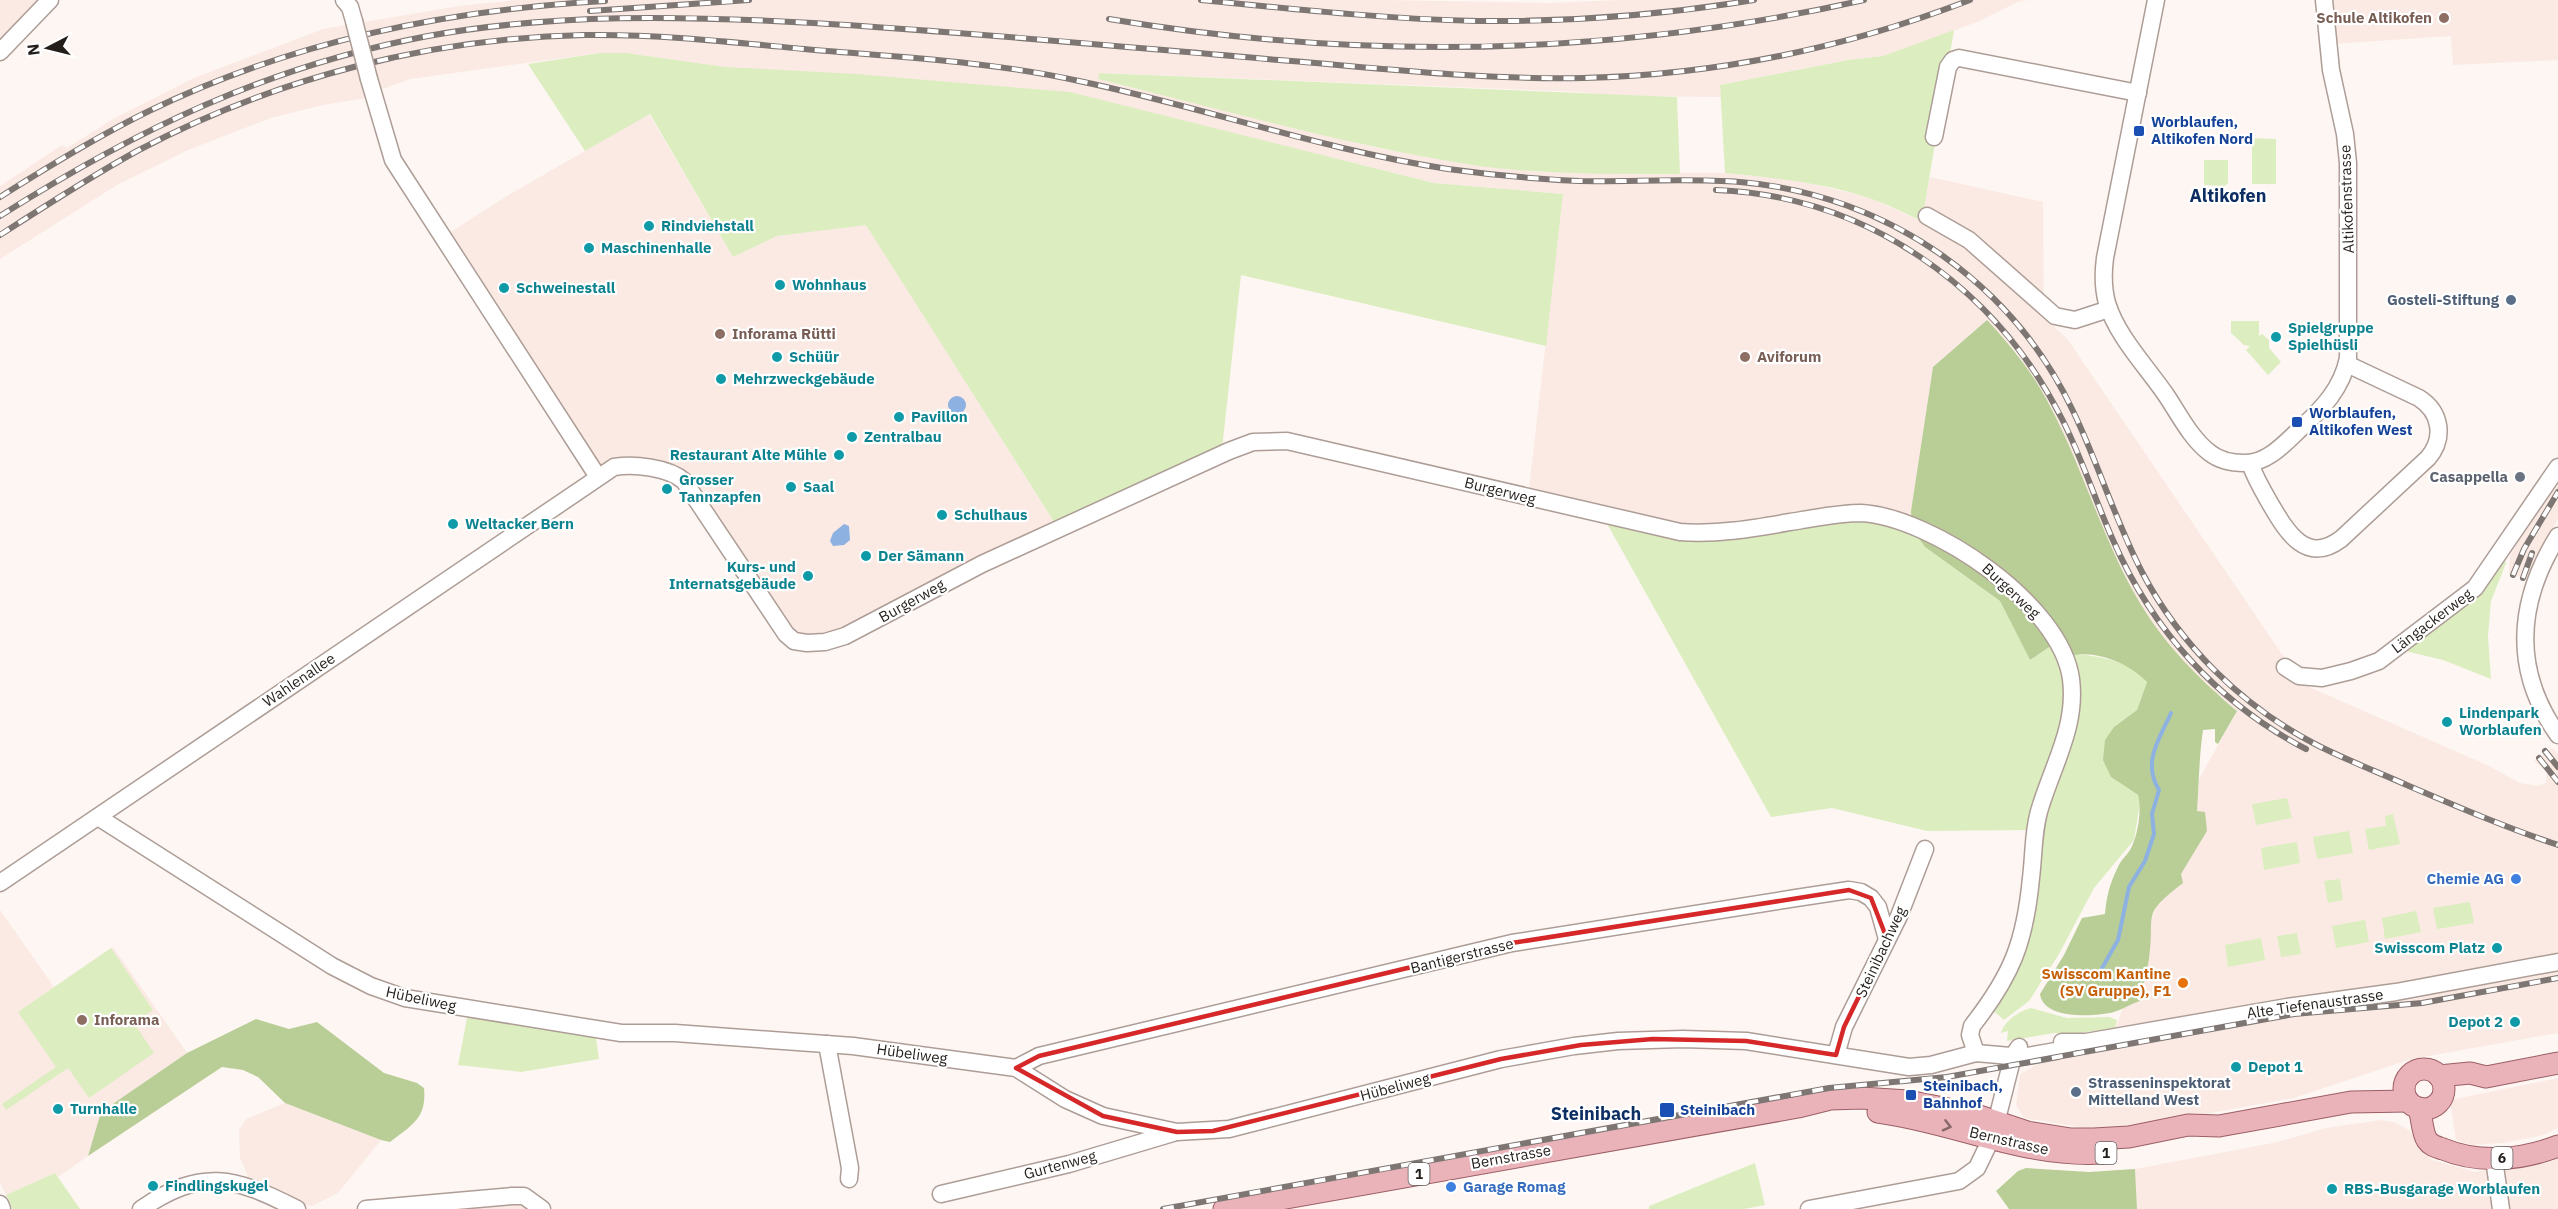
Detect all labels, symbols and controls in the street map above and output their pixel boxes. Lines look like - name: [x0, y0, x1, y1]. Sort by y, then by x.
- place label: Schule Altikofen: [2316, 8, 2432, 27]
- marker: Schule Altikofen: [2437, 11, 2451, 25]
- north arrow: [18, 18, 78, 78]
- text: N: [22, 43, 44, 57]
- place label: Worblaufen, Altikofen Nord: [2151, 112, 2253, 148]
- marker: Worblaufen, Altikofen Nord: [2132, 124, 2146, 138]
- street label: Altikofenstrasse: [2335, 144, 2358, 254]
- district label: Altikofen: [2190, 184, 2266, 207]
- place label: Rindviehstall: [661, 216, 754, 235]
- marker: Rindviehstall: [642, 219, 656, 233]
- place label: Maschinenhalle: [601, 238, 712, 257]
- marker: Maschinenhalle: [582, 241, 596, 255]
- place label: Wohnhaus: [792, 275, 867, 294]
- place label: Schweinestall: [516, 278, 616, 297]
- marker: Wohnhaus: [773, 278, 787, 292]
- marker: Schweinestall: [497, 281, 511, 295]
- place label: Gosteli-Stiftung: [2387, 290, 2500, 309]
- marker: Gosteli-Stiftung: [2504, 293, 2518, 307]
- place label: Spielgruppe Spielhüsli: [2288, 318, 2374, 354]
- place label: Inforama Rütti: [732, 324, 836, 343]
- marker: Inforama Rütti: [713, 327, 727, 341]
- marker: Spielgruppe Spielhüsli: [2269, 330, 2283, 344]
- place label: Schüür: [789, 347, 839, 366]
- place label: Aviforum: [1757, 347, 1821, 366]
- marker: Schüür: [770, 350, 784, 364]
- marker: Aviforum: [1738, 350, 1752, 364]
- place label: Mehrzweckgebäude: [733, 369, 875, 388]
- marker: Mehrzweckgebäude: [714, 372, 728, 386]
- place label: Worblaufen, Altikofen West: [2309, 403, 2413, 439]
- place label: Pavillon: [911, 407, 968, 426]
- marker: Pavillon: [892, 410, 906, 424]
- marker: Worblaufen, Altikofen West: [2290, 415, 2304, 429]
- place label: Zentralbau: [864, 427, 942, 446]
- marker: Zentralbau: [845, 430, 859, 444]
- place label: Restaurant Alte Mühle: [670, 445, 827, 464]
- marker: Restaurant Alte Mühle: [832, 448, 846, 462]
- place label: Casappella: [2429, 467, 2508, 486]
- place label: Grosser Tannzapfen: [679, 470, 761, 506]
- marker: Casappella: [2513, 470, 2527, 484]
- street label: Burgerweg: [1463, 472, 1538, 509]
- place label: Saal: [803, 477, 834, 496]
- marker: Saal: [784, 480, 798, 494]
- marker: Grosser Tannzapfen: [660, 482, 674, 496]
- place label: Schulhaus: [954, 505, 1028, 524]
- marker: Schulhaus: [935, 508, 949, 522]
- place label: Weltacker Bern: [465, 514, 574, 533]
- marker: Weltacker Bern: [446, 517, 460, 531]
- place label: Der Sämann: [878, 546, 964, 565]
- marker: Der Sämann: [859, 549, 873, 563]
- place label: Kurs- und Internatsgebäude: [669, 557, 796, 593]
- street label: Burgerweg: [1978, 559, 2044, 622]
- marker: Kurs- und Internatsgebäude: [801, 569, 815, 583]
- street label: Burgerweg: [875, 575, 948, 627]
- street label: Längackerweg: [2387, 584, 2476, 657]
- street label: Wahlenallee: [259, 648, 339, 711]
- place label: Lindenpark Worblaufen: [2459, 703, 2542, 739]
- marker: Lindenpark Worblaufen: [2440, 715, 2454, 729]
- place label: Chemie AG: [2427, 869, 2504, 888]
- marker: Chemie AG: [2509, 872, 2523, 886]
- street label: Steinibachweg: [1851, 903, 1910, 1000]
- street label: Bantigerstrasse: [1408, 934, 1515, 978]
- place label: Swisscom Platz: [2374, 938, 2485, 957]
- marker: Swisscom Platz: [2490, 941, 2504, 955]
- place label: Swisscom Kantine (SV Gruppe), F1: [2041, 964, 2171, 1000]
- marker: Swisscom Kantine (SV Gruppe), F1: [2176, 976, 2190, 990]
- street label: Hübeliweg: [384, 982, 458, 1015]
- street label: Alte Tiefenaustrasse: [2245, 984, 2385, 1023]
- place label: Inforama: [94, 1010, 160, 1029]
- place label: Depot 2: [2448, 1012, 2503, 1031]
- marker: Inforama: [75, 1013, 89, 1027]
- marker: Depot 2: [2508, 1015, 2522, 1029]
- street label: Hübeliweg: [875, 1039, 949, 1068]
- place label: Depot 1: [2248, 1057, 2303, 1076]
- marker: Depot 1: [2229, 1060, 2243, 1074]
- street label: Hübeliweg: [1358, 1068, 1432, 1105]
- place label: Strasseninspektorat Mittelland West: [2088, 1073, 2231, 1109]
- place label: Steinibach, Bahnhof: [1923, 1076, 2003, 1112]
- marker: Strasseninspektorat Mittelland West: [2069, 1085, 2083, 1099]
- marker: Steinibach, Bahnhof: [1904, 1088, 1918, 1102]
- place label: Turnhalle: [70, 1099, 137, 1118]
- place label: Steinibach: [1680, 1100, 1755, 1119]
- marker: Steinibach: [1658, 1101, 1676, 1119]
- marker: Turnhalle: [51, 1102, 65, 1116]
- district label: Steinibach: [1551, 1102, 1641, 1125]
- one-way arrow: [1942, 1119, 1952, 1132]
- street label: Bernstrasse: [1968, 1122, 2051, 1159]
- street label: Bernstrasse: [1470, 1140, 1552, 1173]
- road number: 1: [2096, 1142, 2116, 1164]
- street label: Gurtenweg: [1022, 1146, 1098, 1183]
- road number: 6: [2492, 1147, 2512, 1169]
- road number: 1: [1408, 1163, 1430, 1185]
- place label: Findlingskugel: [165, 1176, 269, 1195]
- place label: Garage Romag: [1463, 1177, 1566, 1196]
- marker: Findlingskugel: [146, 1179, 160, 1193]
- place label: RBS-Busgarage Worblaufen: [2344, 1179, 2540, 1198]
- marker: Garage Romag: [1444, 1180, 1458, 1194]
- marker: RBS-Busgarage Worblaufen: [2325, 1182, 2339, 1196]

